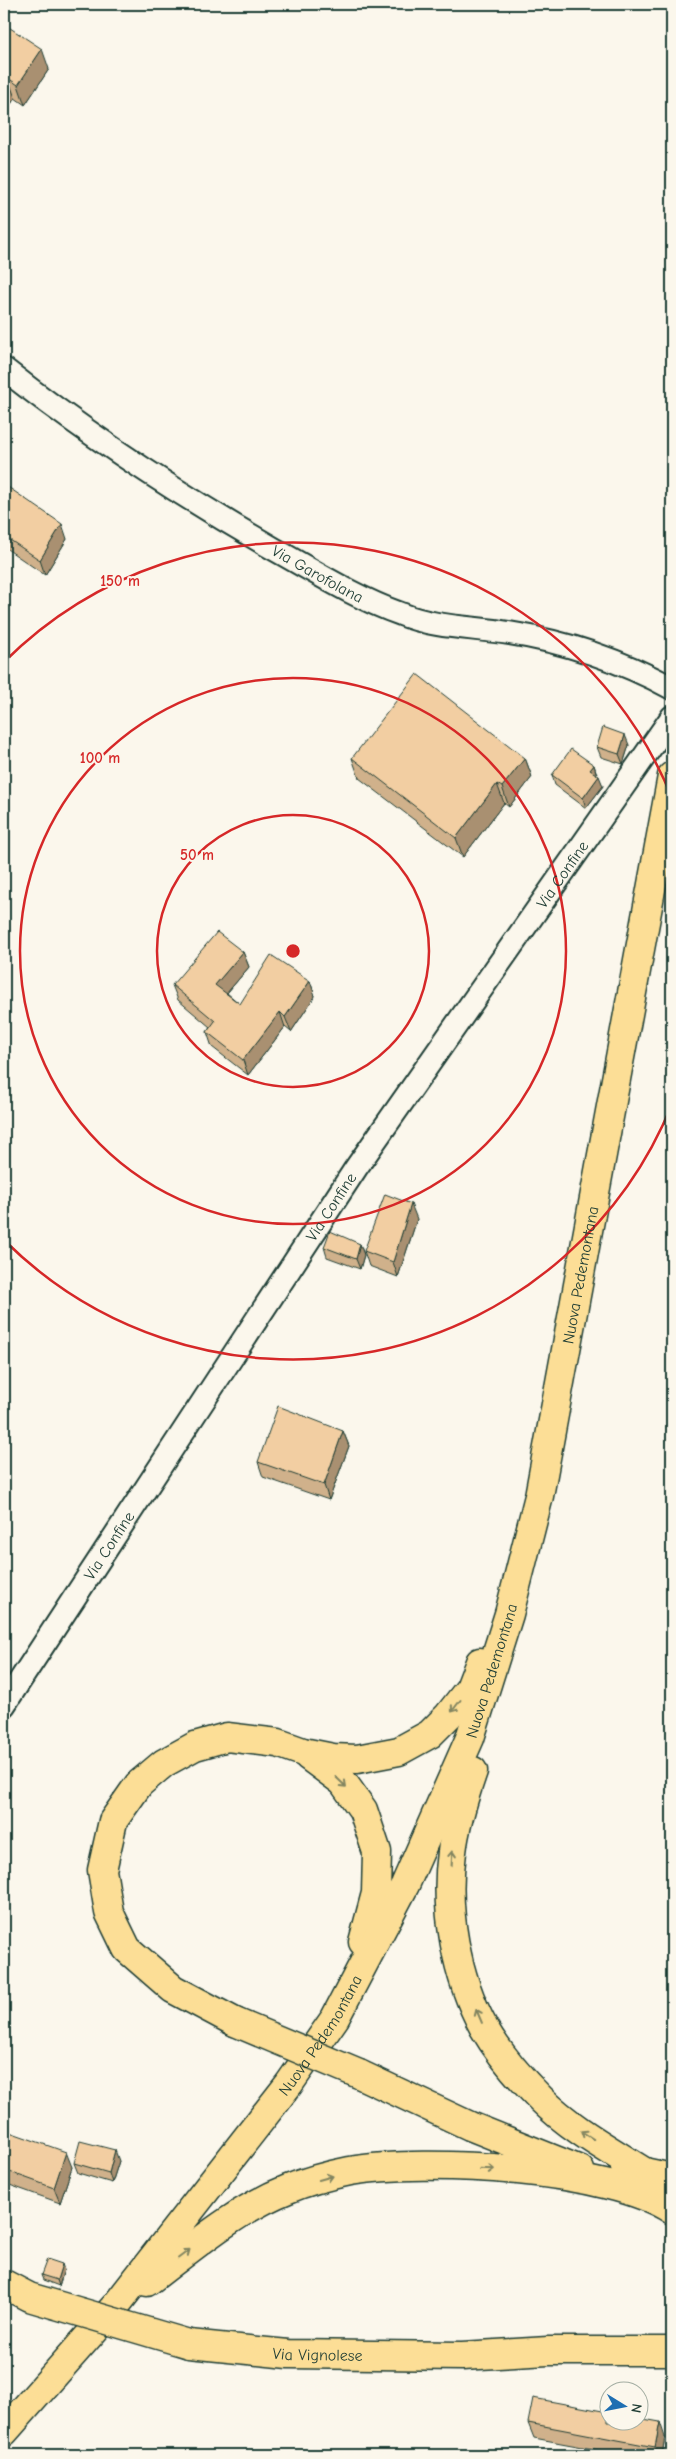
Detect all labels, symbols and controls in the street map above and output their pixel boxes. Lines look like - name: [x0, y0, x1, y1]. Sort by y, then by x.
- street label: Via Garofolana: [269, 542, 366, 607]
- text: 150 m: [100, 572, 140, 590]
- text: 100 m: [80, 749, 120, 767]
- street label: Via Confine: [533, 838, 593, 912]
- text: 50 m: [180, 846, 214, 864]
- centre of rings: [284, 942, 302, 960]
- street label: Via Confine: [303, 1170, 360, 1245]
- street label: Nuova Pedemontana: [559, 1205, 602, 1346]
- street label: Via Confine: [81, 1508, 138, 1583]
- street label: Nuova Pedemontana: [463, 1602, 521, 1740]
- one-way arrow: [451, 1699, 462, 1712]
- one-way arrow: [335, 1776, 347, 1788]
- one-way arrow: [447, 1851, 456, 1867]
- street label: Nuova Pedemontana: [275, 1972, 366, 2100]
- one-way arrow: [474, 2009, 484, 2024]
- one-way arrow: [581, 2130, 595, 2140]
- one-way arrow: [479, 2164, 495, 2173]
- one-way arrow: [318, 2172, 334, 2182]
- one-way arrow: [177, 2249, 191, 2259]
- street label: Via Vignolese: [272, 2344, 363, 2365]
- north arrow: [598, 2382, 648, 2432]
- text: N: [627, 2402, 645, 2414]

